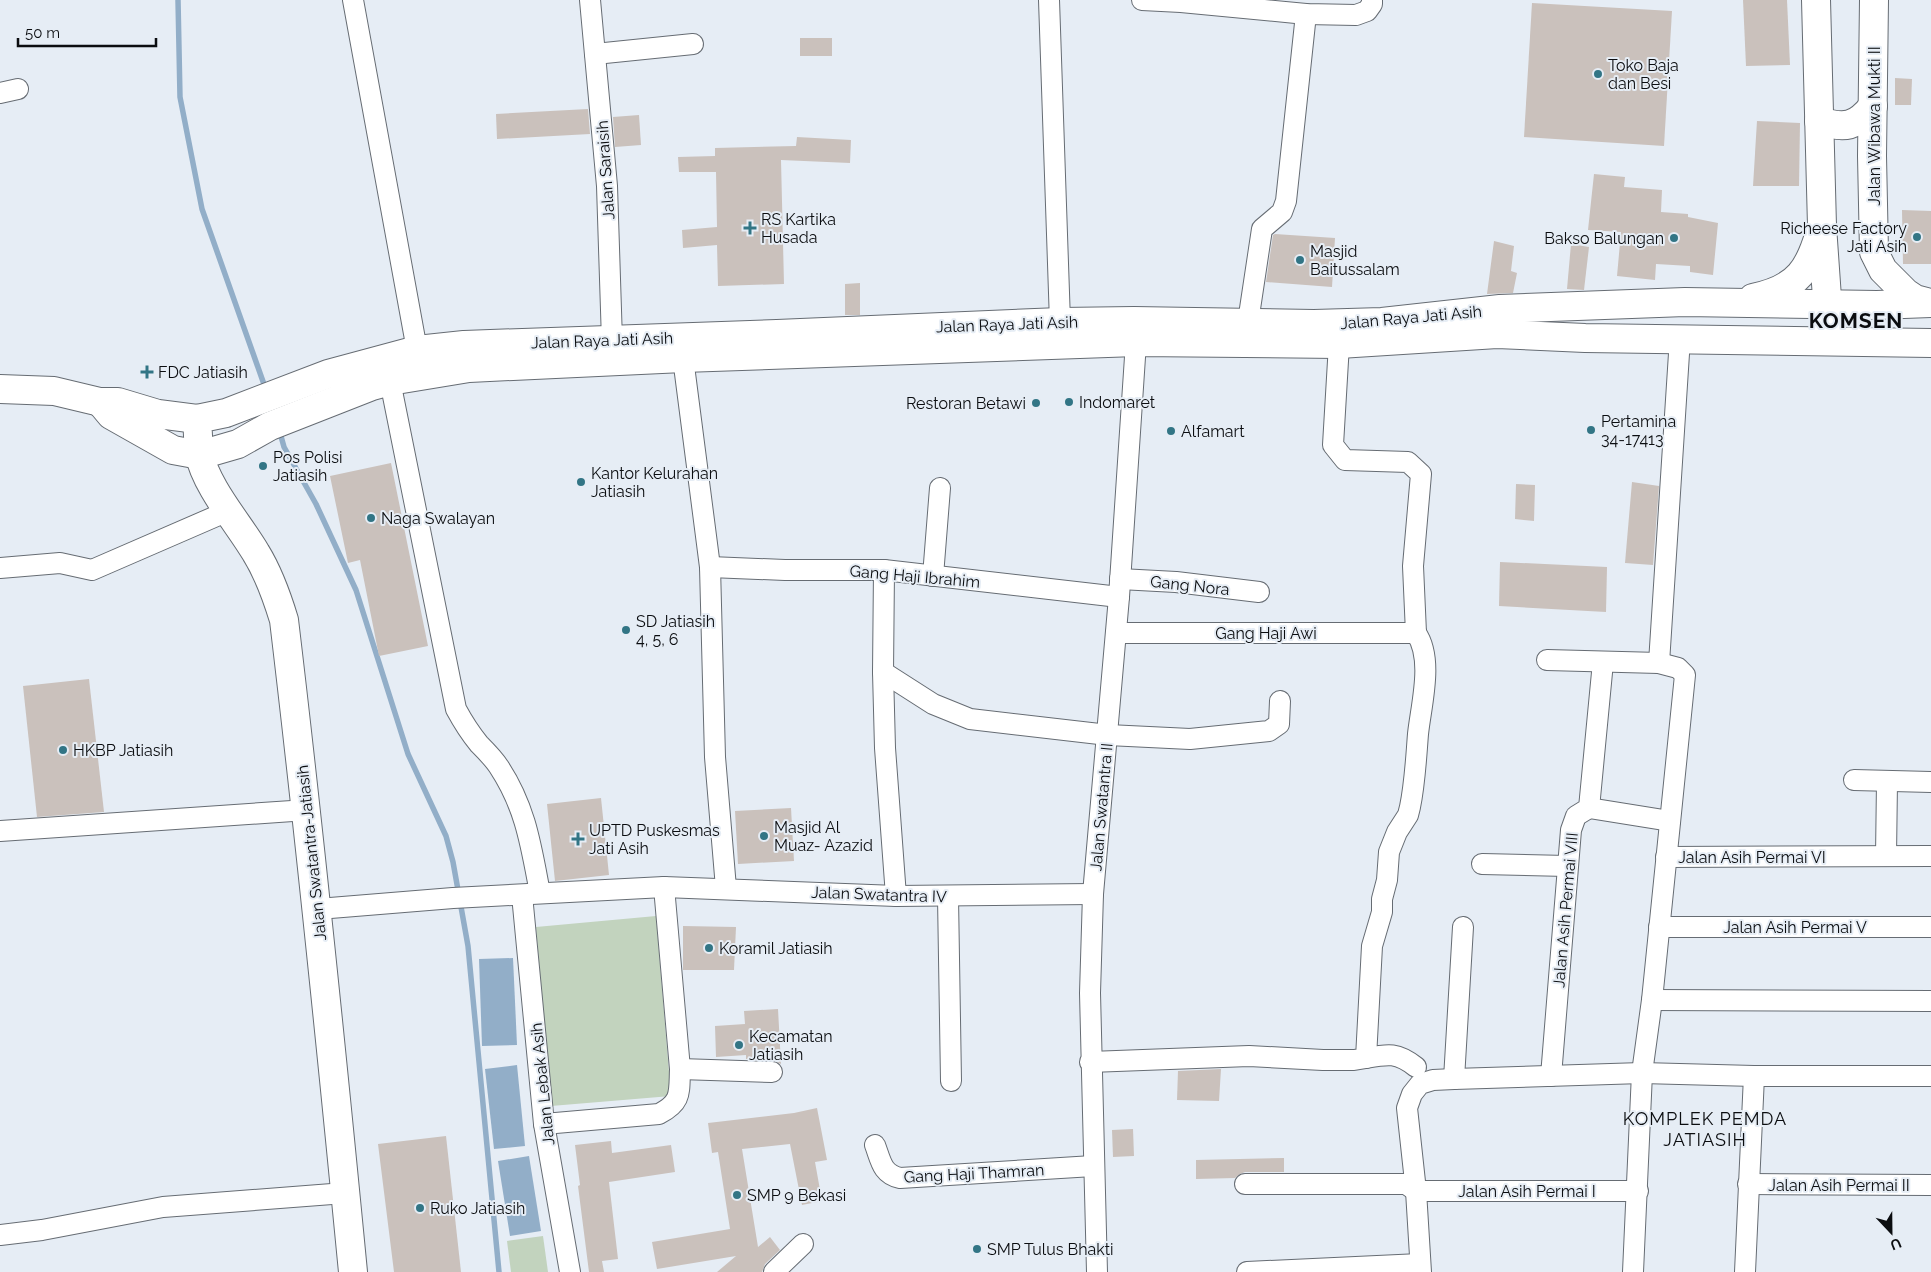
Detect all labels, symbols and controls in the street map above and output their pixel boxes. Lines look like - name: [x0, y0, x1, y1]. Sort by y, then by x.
- scale bar: [18, 15, 155, 47]
- text: 50 m: [25, 24, 60, 42]
- street label: Jalan Wibawa Mukti II: [1865, 46, 1884, 206]
- place label: Toko Baja dan Besi: [1608, 56, 1679, 93]
- marker: Toko Baja dan Besi: [1592, 68, 1604, 80]
- street label: Jalan Saraisih: [593, 120, 618, 220]
- place label: RS Kartika Husada: [761, 210, 836, 247]
- place label: Richeese Factory Jati Asih: [1780, 219, 1907, 256]
- marker: RS Kartika Husada: [743, 221, 757, 235]
- place label: Bakso Balungan: [1544, 229, 1664, 248]
- marker: Richeese Factory Jati Asih: [1911, 231, 1923, 243]
- marker: Bakso Balungan: [1668, 232, 1680, 244]
- place label: Masjid Baitussalam: [1310, 242, 1400, 279]
- marker: Masjid Baitussalam: [1294, 254, 1306, 266]
- street label: Jalan Raya Jati Asih: [1339, 302, 1483, 333]
- district label: KOMSEN: [1809, 308, 1903, 333]
- street label: Jalan Raya Jati Asih: [936, 313, 1078, 336]
- street label: Jalan Raya Jati Asih: [531, 329, 673, 352]
- place label: FDC Jatiasih: [158, 363, 248, 382]
- marker: FDC Jatiasih: [140, 365, 154, 379]
- place label: Indomaret: [1079, 393, 1156, 412]
- place label: Restoran Betawi: [906, 394, 1026, 413]
- marker: Indomaret: [1063, 396, 1075, 408]
- marker: Restoran Betawi: [1030, 397, 1042, 409]
- place label: Pertamina 34-17413: [1601, 412, 1676, 449]
- place label: Alfamart: [1181, 422, 1245, 441]
- marker: Pertamina 34-17413: [1585, 424, 1597, 436]
- marker: Alfamart: [1165, 425, 1177, 437]
- place label: Pos Polisi Jatiasih: [273, 448, 343, 485]
- marker: Pos Polisi Jatiasih: [257, 460, 269, 472]
- place label: Kantor Kelurahan Jatiasih: [591, 464, 718, 501]
- marker: Kantor Kelurahan Jatiasih: [575, 476, 587, 488]
- place label: Naga Swalayan: [381, 509, 495, 528]
- marker: Naga Swalayan: [365, 512, 377, 524]
- street label: Gang Haji Ibrahim: [849, 561, 981, 592]
- street label: Gang Nora: [1149, 572, 1230, 599]
- place label: SD Jatiasih 4, 5, 6: [636, 612, 715, 649]
- marker: SD Jatiasih 4, 5, 6: [620, 624, 632, 636]
- street label: Gang Haji Awi: [1215, 624, 1317, 643]
- place label: HKBP Jatiasih: [73, 741, 173, 760]
- street label: Jalan Swatantra II: [1086, 742, 1117, 872]
- marker: HKBP Jatiasih: [57, 744, 69, 756]
- street label: Jalan Swatantra-Jatiasih: [293, 764, 330, 942]
- place label: Masjid Al Muaz- Azazid: [774, 818, 873, 855]
- place label: UPTD Puskesmas Jati Asih: [589, 821, 720, 858]
- marker: Masjid Al Muaz- Azazid: [758, 830, 770, 842]
- marker: UPTD Puskesmas Jati Asih: [571, 832, 585, 846]
- street label: Jalan Asih Permai VIII: [1549, 832, 1582, 988]
- street label: Jalan Asih Permai VI: [1678, 848, 1826, 867]
- street label: Jalan Swatantra IV: [811, 883, 947, 906]
- street label: Jalan Asih Permai V: [1723, 918, 1867, 937]
- place label: Koramil Jatiasih: [719, 939, 833, 958]
- marker: Koramil Jatiasih: [703, 942, 715, 954]
- street label: Jalan Lebak Asih: [527, 1022, 558, 1146]
- place label: Kecamatan Jatiasih: [749, 1027, 832, 1064]
- marker: Kecamatan Jatiasih: [733, 1039, 745, 1051]
- district label: KOMPLEK PEMDA JATIASIH: [1623, 1108, 1787, 1150]
- street label: Gang Haji Thamran: [903, 1160, 1045, 1187]
- street label: Jalan Asih Permai II: [1768, 1176, 1910, 1195]
- street label: Jalan Asih Permai I: [1458, 1182, 1596, 1201]
- place label: SMP 9 Bekasi: [747, 1186, 846, 1205]
- marker: SMP 9 Bekasi: [731, 1189, 743, 1201]
- place label: Ruko Jatiasih: [430, 1199, 525, 1218]
- marker: Ruko Jatiasih: [414, 1202, 426, 1214]
- north arrow: [1866, 1207, 1916, 1257]
- text: U: [1888, 1235, 1904, 1253]
- place label: SMP Tulus Bhakti: [987, 1240, 1114, 1259]
- marker: SMP Tulus Bhakti: [971, 1243, 983, 1255]

